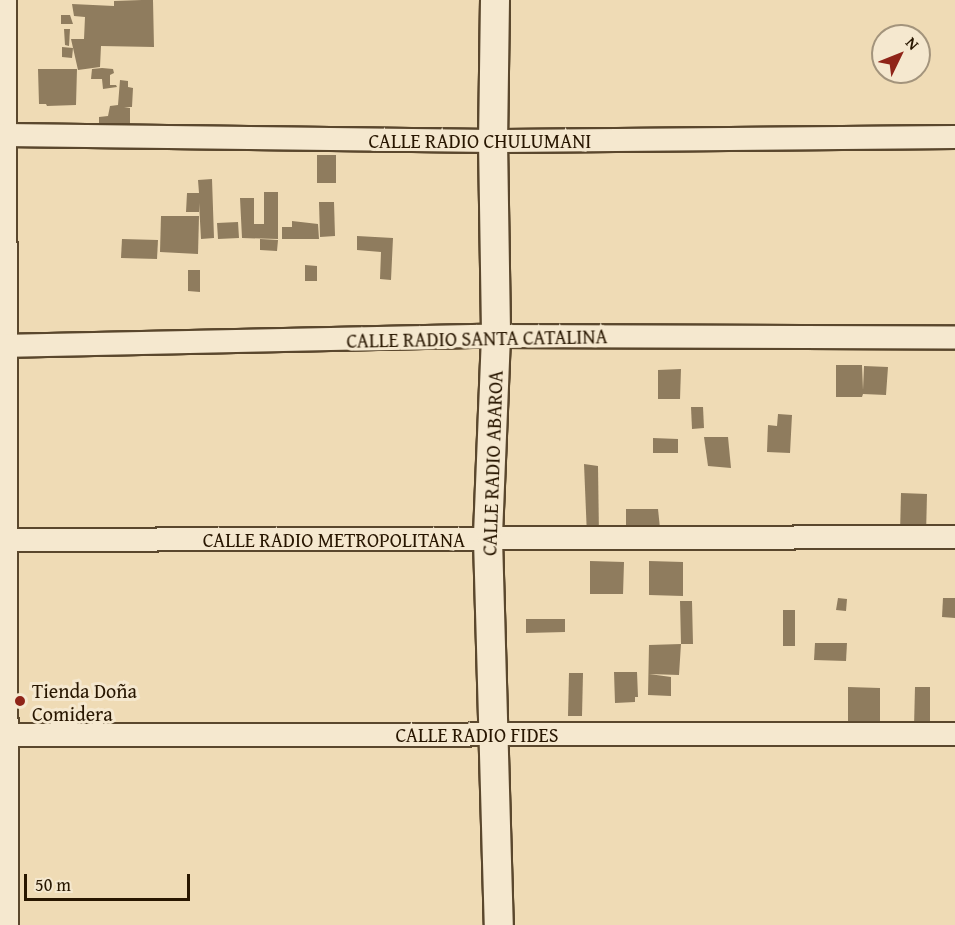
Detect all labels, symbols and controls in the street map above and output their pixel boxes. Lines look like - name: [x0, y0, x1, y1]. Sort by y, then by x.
- north arrow: [871, 24, 931, 84]
- text: N: [900, 31, 925, 55]
- street label: CALLE RADIO CHULUMANI: [369, 128, 591, 152]
- street label: CALLE RADIO SANTA CATALINA: [346, 324, 608, 352]
- street label: CALLE RADIO ABAROA: [477, 370, 507, 556]
- street label: CALLE RADIO METROPOLITANA: [203, 527, 465, 551]
- place label: Tienda Doña Comidera: [32, 678, 137, 725]
- marker: Tienda Doña Comidera: [13, 694, 27, 708]
- street label: CALLE RADIO FIDES: [396, 722, 558, 746]
- scale bar: [27, 862, 194, 900]
- text: 50 m: [35, 871, 71, 898]

